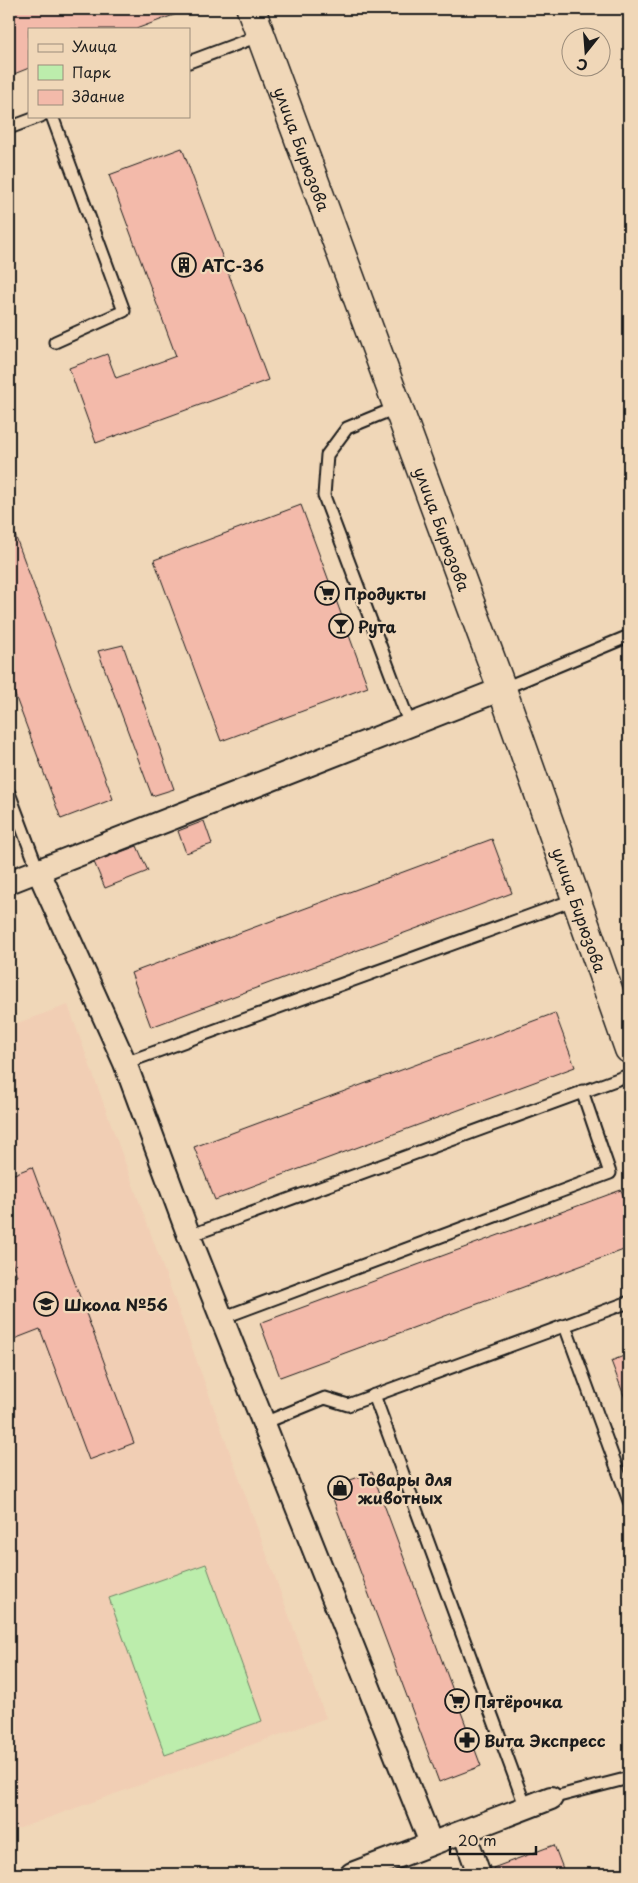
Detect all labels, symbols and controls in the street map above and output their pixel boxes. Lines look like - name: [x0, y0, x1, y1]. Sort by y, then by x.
- legend: [28, 28, 190, 118]
- north arrow: [560, 28, 610, 78]
- text: Улица: [72, 34, 117, 57]
- text: С: [574, 53, 590, 76]
- text: Парк: [72, 60, 111, 83]
- street label: улица Бирюзова: [269, 83, 337, 214]
- text: Здание: [72, 84, 125, 107]
- building icon: АТС-36: [171, 252, 197, 278]
- place label: АТС-36: [202, 253, 264, 277]
- street label: улица Бирюзова: [409, 463, 477, 594]
- supermarket icon: Продукты: [314, 580, 340, 606]
- place label: Продукты: [344, 581, 427, 605]
- bar icon: Рута: [328, 613, 354, 639]
- place label: Рута: [358, 614, 397, 638]
- street label: улица Бирюзова: [547, 844, 613, 976]
- school or university icon: Школа №56: [33, 1291, 59, 1317]
- place label: Школа №56: [64, 1292, 168, 1316]
- place label: Товары для животных: [358, 1467, 452, 1509]
- shop icon: Товары для животных: [327, 1475, 353, 1501]
- supermarket icon: Пятёрочка: [444, 1688, 470, 1714]
- place label: Пятёрочка: [474, 1689, 563, 1713]
- pharmacy icon: Вита Экспресс: [454, 1727, 480, 1753]
- place label: Вита Экспресс: [484, 1728, 606, 1752]
- scale bar: [450, 1823, 537, 1855]
- text: 20 m: [458, 1828, 497, 1851]

